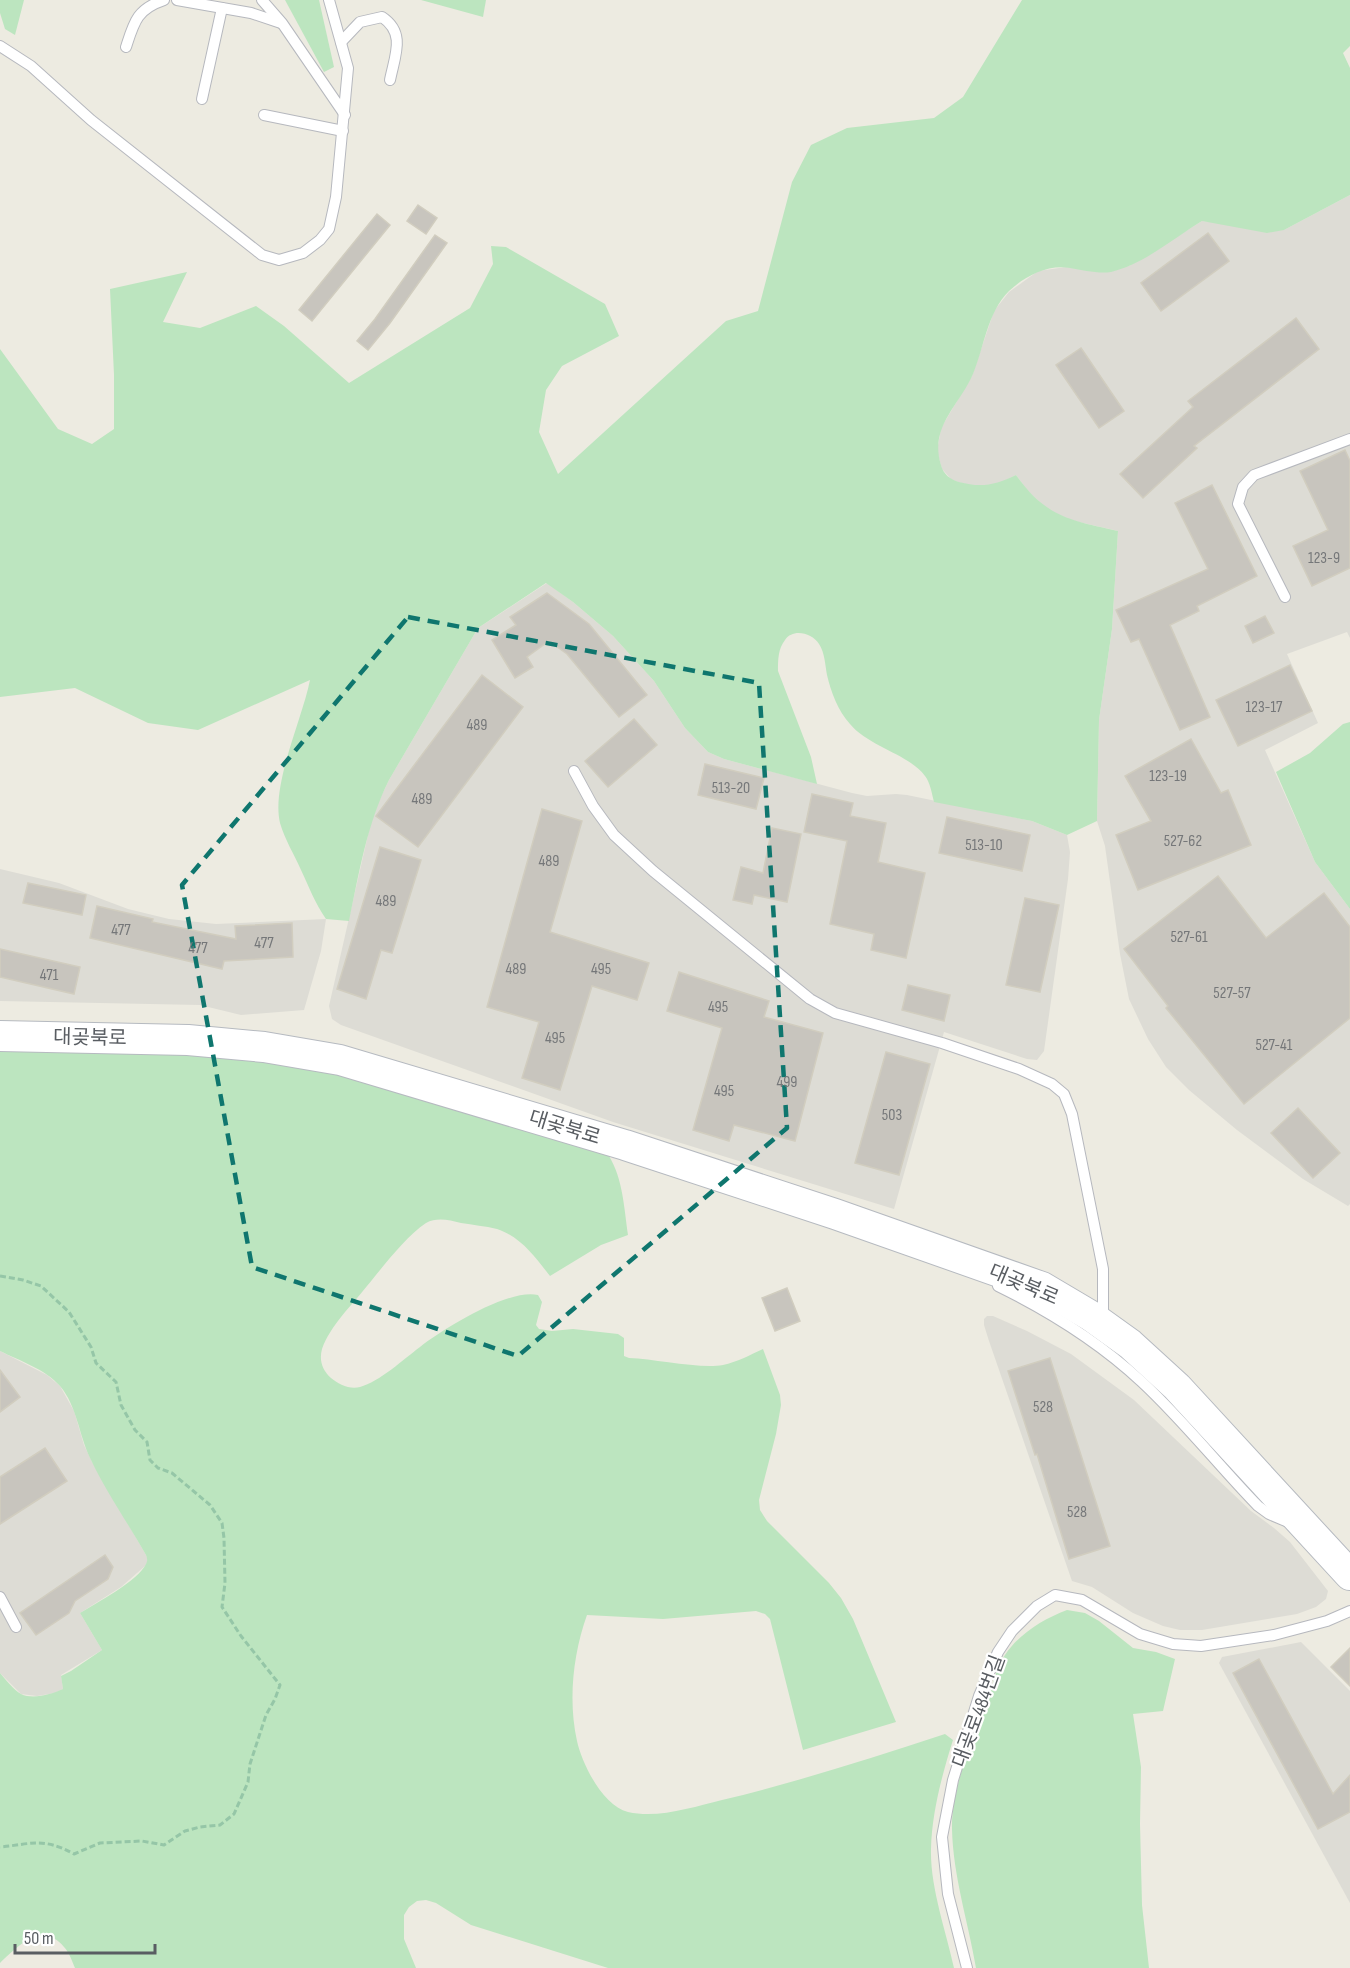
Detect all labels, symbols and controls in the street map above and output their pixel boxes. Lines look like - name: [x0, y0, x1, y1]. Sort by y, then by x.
- house number: 123-9: [1308, 549, 1340, 568]
- house number: 123-17: [1246, 698, 1283, 717]
- house number: 489: [467, 716, 487, 735]
- house number: 123-19: [1149, 767, 1187, 786]
- house number: 513-20: [712, 779, 750, 798]
- house number: 489: [412, 790, 432, 809]
- house number: 527-62: [1164, 832, 1202, 851]
- house number: 513-10: [965, 836, 1003, 855]
- house number: 489: [539, 852, 559, 871]
- house number: 489: [376, 892, 396, 911]
- house number: 477: [111, 921, 131, 940]
- house number: 527-61: [1170, 928, 1208, 947]
- house number: 477: [254, 934, 274, 953]
- house number: 477: [188, 939, 208, 958]
- house number: 489: [506, 960, 526, 979]
- house number: 495: [591, 960, 611, 979]
- house number: 471: [40, 966, 59, 985]
- house number: 527-57: [1213, 984, 1251, 1003]
- house number: 495: [708, 998, 728, 1017]
- street label: 대곶북로: [53, 1025, 127, 1051]
- house number: 495: [545, 1029, 565, 1048]
- house number: 527-41: [1256, 1036, 1293, 1055]
- house number: 499: [777, 1073, 797, 1092]
- house number: 495: [714, 1082, 734, 1101]
- street label: 대곶북로: [526, 1106, 603, 1150]
- house number: 503: [882, 1106, 902, 1125]
- street label: 대곶북로: [985, 1259, 1062, 1310]
- house number: 528: [1033, 1398, 1053, 1417]
- house number: 528: [1067, 1503, 1087, 1522]
- street label: 대곶로484번길: [947, 1652, 1010, 1771]
- scale bar: [15, 1917, 154, 1955]
- text: 50 m: [24, 1928, 54, 1949]

